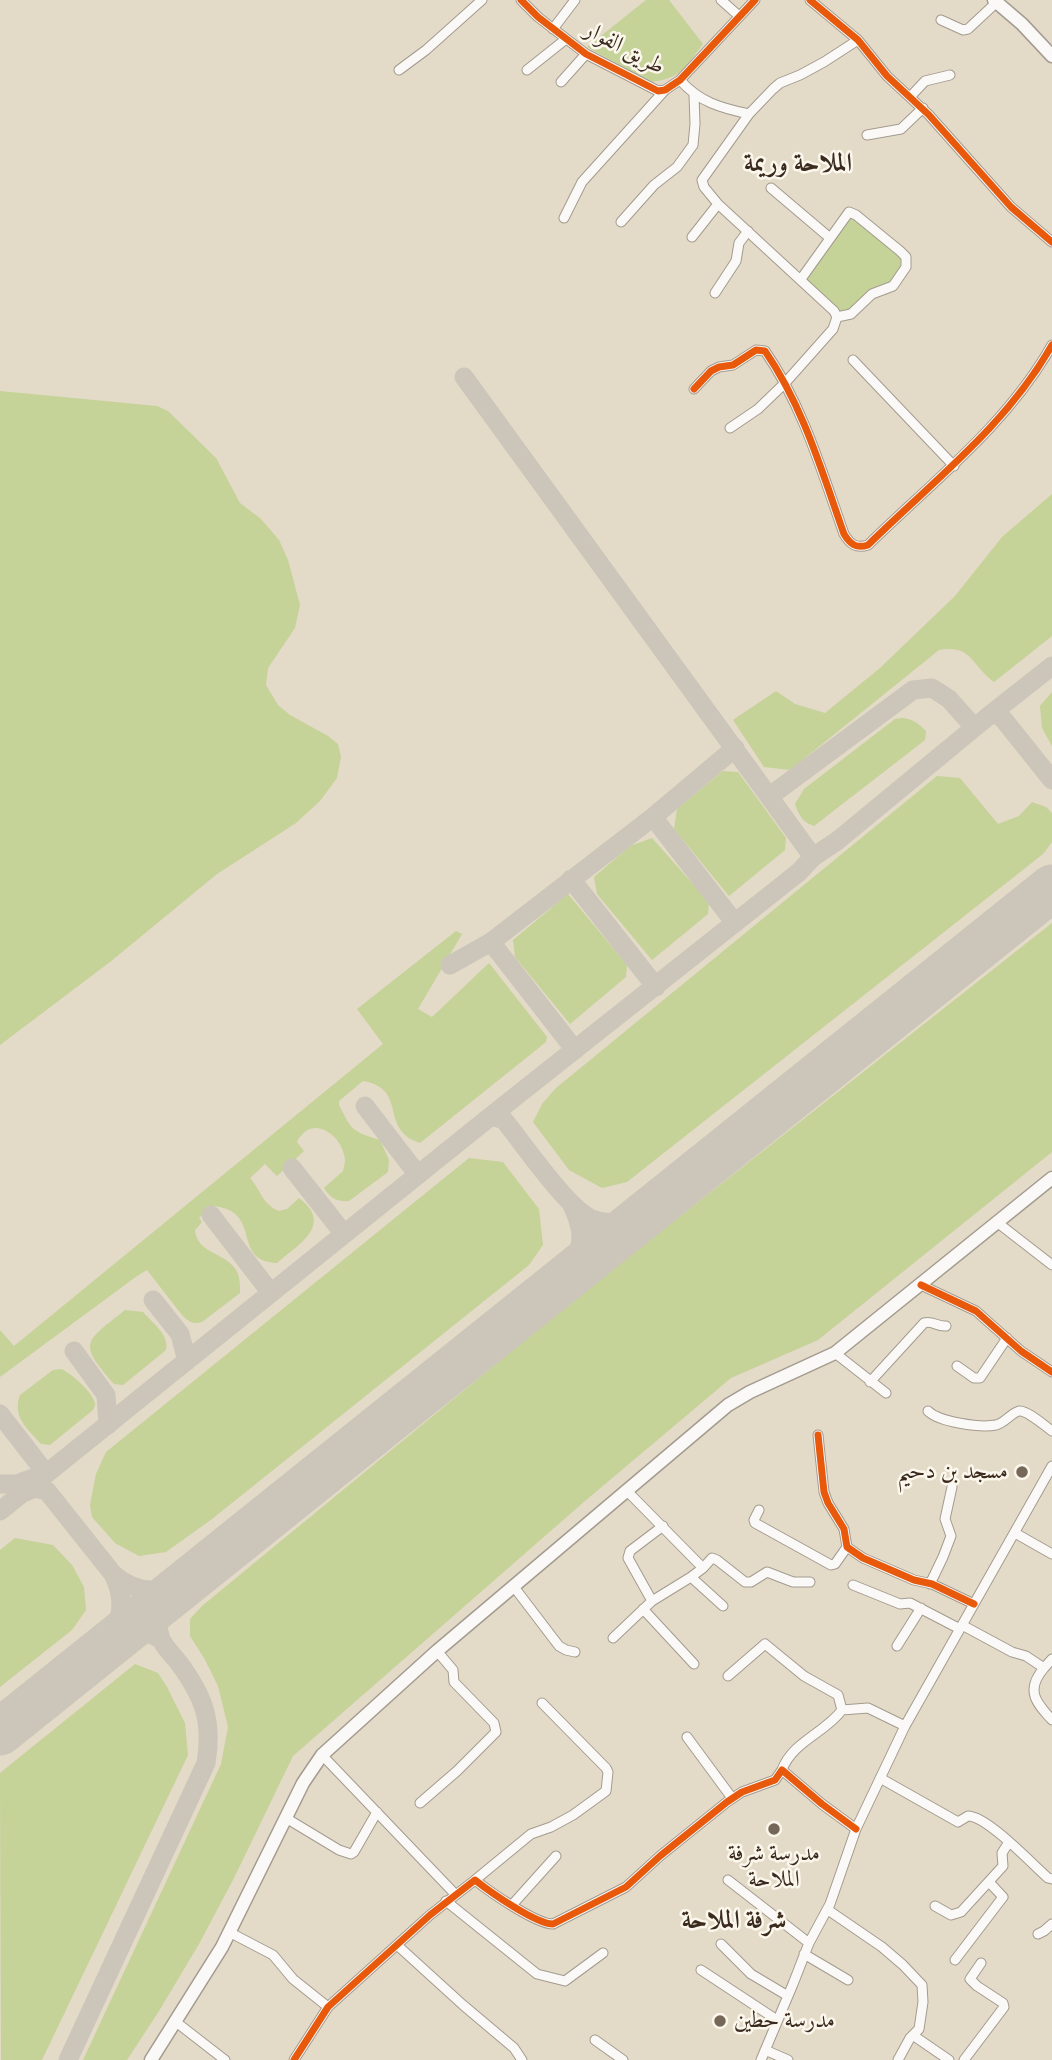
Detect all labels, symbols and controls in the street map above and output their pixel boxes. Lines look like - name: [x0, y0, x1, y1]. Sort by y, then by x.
- street label: طريق الفوار: [579, 16, 669, 82]
- district label: الملاحة وريمة: [744, 148, 852, 180]
- place label: مسجد بن دحيم: [897, 1458, 1008, 1486]
- marker: مسجد بن دحيم: [1014, 1464, 1030, 1480]
- marker: مدرسة شرفة الملاحة: [766, 1821, 782, 1837]
- place label: مدرسة شرفة الملاحة: [728, 1840, 820, 1894]
- district label: شرفة الملاحة: [681, 1905, 787, 1937]
- place label: مدرسة حطين: [734, 2007, 835, 2035]
- marker: مدرسة حطين: [712, 2013, 728, 2029]

